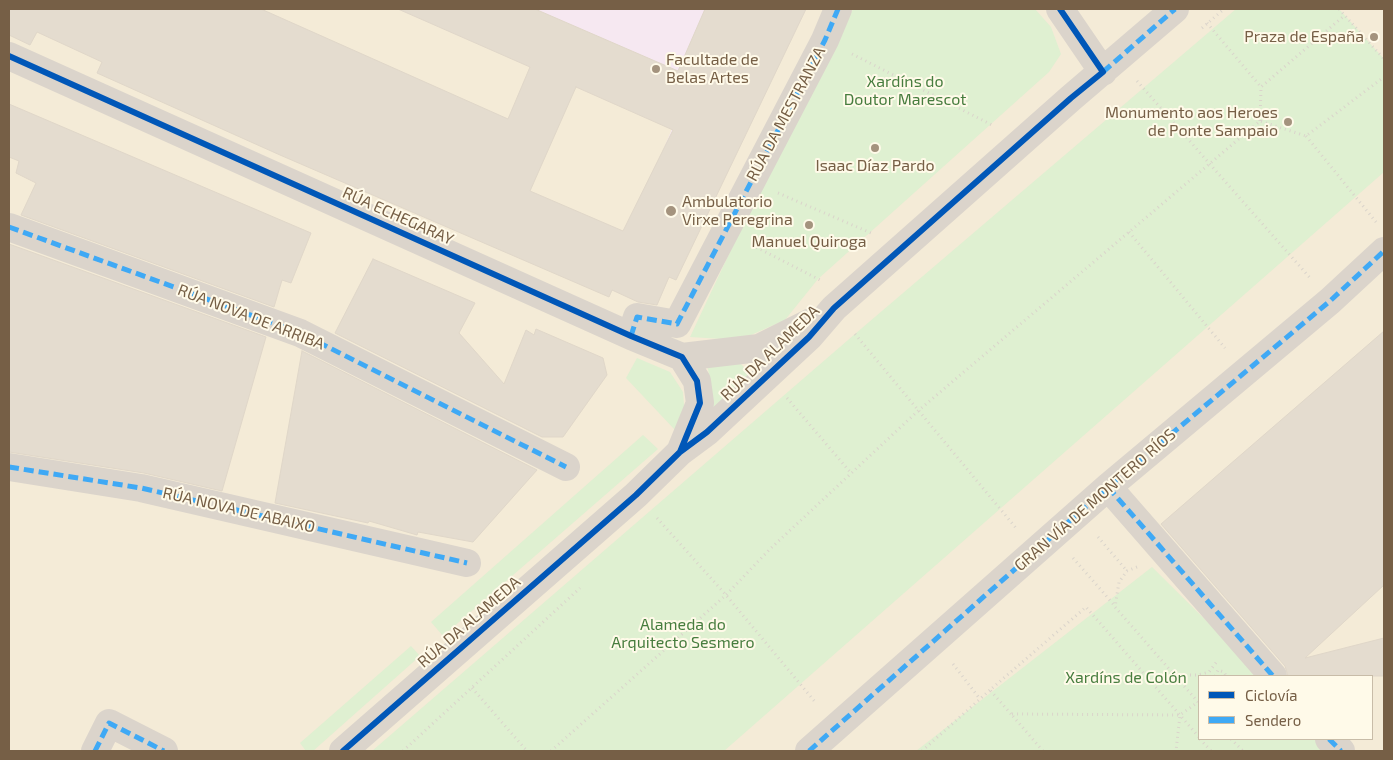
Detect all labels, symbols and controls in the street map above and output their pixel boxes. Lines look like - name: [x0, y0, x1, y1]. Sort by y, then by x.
- place label: Praza de España: [1244, 27, 1364, 47]
- marker: Praza de España: [1368, 31, 1380, 43]
- street label: RÚA DA MESTRANZA: [742, 44, 830, 184]
- place label: Facultade de Belas Artes: [666, 50, 759, 88]
- marker: Facultade de Belas Artes: [650, 63, 662, 75]
- park label: Xardíns do Doutor Marescot: [844, 72, 966, 110]
- place label: Monumento aos Heroes de Ponte Sampaio: [1105, 103, 1278, 141]
- marker: Monumento aos Heroes de Ponte Sampaio: [1282, 116, 1294, 128]
- marker: Isaac Díaz Pardo: [869, 142, 881, 154]
- place label: Isaac Díaz Pardo: [815, 156, 935, 176]
- street label: RÚA ECHEGARAY: [339, 183, 457, 249]
- place label: Ambulatorio Virxe Peregrina: [682, 192, 793, 230]
- marker: Ambulatorio Virxe Peregrina: [664, 204, 678, 218]
- marker: Manuel Quiroga: [803, 219, 815, 231]
- place label: Manuel Quiroga: [752, 232, 866, 252]
- street label: RÚA NOVA DE ARRIBA: [175, 280, 327, 354]
- street label: RÚA DA ALAMEDA: [717, 301, 823, 405]
- street label: GRAN VÍA DE MONTERO RÍOS: [1010, 425, 1180, 575]
- street label: RÚA NOVA DE ABAIXO: [161, 483, 317, 537]
- street label: RÚA DA ALAMEDA: [414, 572, 524, 672]
- park label: Alameda do Arquitecto Sesmero: [611, 615, 755, 653]
- park label: Xardíns de Colón: [1065, 668, 1187, 688]
- legend: [1198, 675, 1373, 740]
- text: Ciclovía: [1245, 686, 1297, 704]
- text: Sendero: [1245, 711, 1301, 729]

